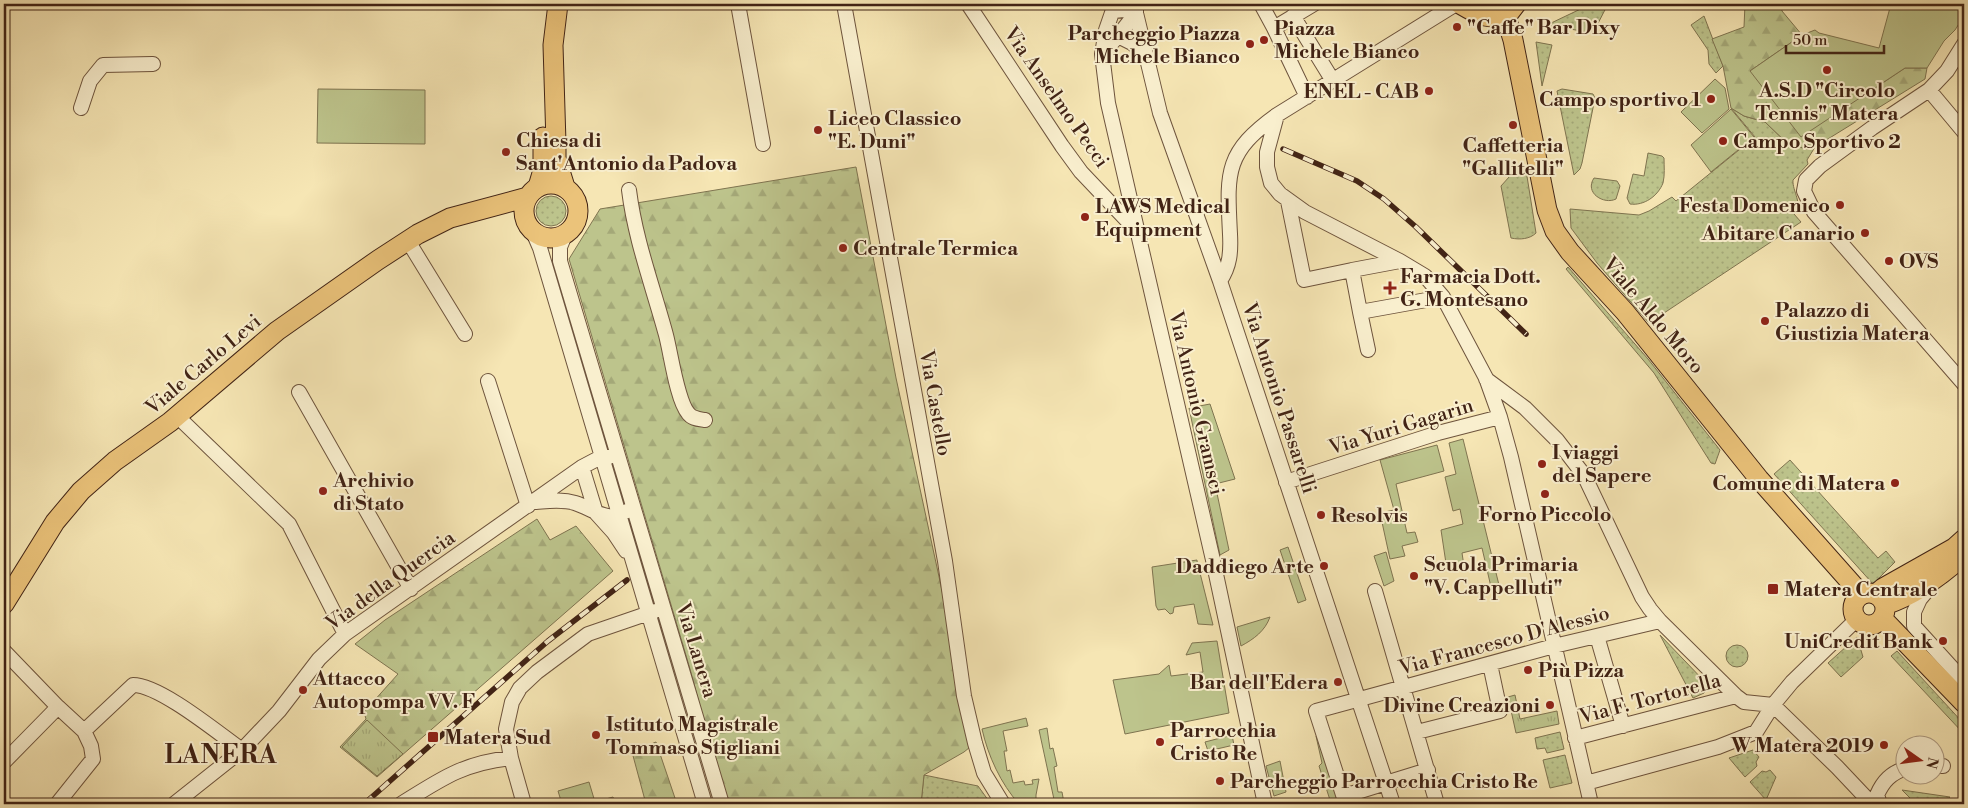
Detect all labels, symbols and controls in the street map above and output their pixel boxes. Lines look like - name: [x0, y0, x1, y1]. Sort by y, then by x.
- place label: "Caffe" Bar Dixy: [1467, 16, 1621, 41]
- place label: Piazza Michele Bianco: [1274, 17, 1419, 65]
- marker: "Caffe" Bar Dixy: [1451, 21, 1463, 33]
- street label: Via Anselmo Pecci: [997, 22, 1114, 174]
- place label: Parcheggio Piazza Michele Bianco: [1068, 22, 1240, 70]
- scale bar: [1786, 22, 1883, 54]
- text: 50 m: [1793, 31, 1827, 50]
- marker: Piazza Michele Bianco: [1258, 34, 1270, 46]
- marker: Parcheggio Piazza Michele Bianco: [1244, 38, 1256, 50]
- marker: A.S.D "Circolo Tennis" Matera: [1821, 64, 1833, 76]
- place label: A.S.D "Circolo Tennis" Matera: [1756, 79, 1899, 127]
- place label: ENEL - CAB: [1303, 80, 1419, 105]
- marker: ENEL - CAB: [1423, 85, 1435, 97]
- place label: Campo sportivo 1: [1539, 88, 1701, 113]
- marker: Campo sportivo 1: [1705, 93, 1717, 105]
- place label: Liceo Classico "E. Duni": [828, 107, 961, 155]
- marker: Caffetteria "Gallitelli": [1507, 119, 1519, 131]
- marker: Liceo Classico "E. Duni": [812, 124, 824, 136]
- place label: Chiesa di Sant'Antonio da Padova: [516, 129, 737, 177]
- place label: Campo Sportivo 2: [1733, 130, 1901, 155]
- place label: Caffetteria "Gallitelli": [1462, 134, 1564, 182]
- marker: Campo Sportivo 2: [1717, 135, 1729, 147]
- marker: Chiesa di Sant'Antonio da Padova: [500, 146, 512, 158]
- place label: Festa Domenico: [1679, 194, 1830, 219]
- place label: LAWS Medical Equipment: [1095, 195, 1231, 243]
- marker: Festa Domenico: [1834, 199, 1846, 211]
- marker: LAWS Medical Equipment: [1079, 211, 1091, 223]
- place label: Abitare Canario: [1701, 222, 1855, 247]
- marker: Abitare Canario: [1859, 227, 1871, 239]
- place label: Centrale Termica: [853, 237, 1018, 262]
- marker: Centrale Termica: [837, 242, 849, 254]
- place label: OVS: [1899, 250, 1939, 275]
- street label: Viale Aldo Moro: [1596, 252, 1709, 380]
- marker: OVS: [1883, 255, 1895, 267]
- place label: Farmacia Dott. G. Montesano: [1400, 265, 1541, 313]
- marker: Farmacia Dott. G. Montesano: [1384, 282, 1396, 294]
- street label: Via Antonio Passarelli: [1236, 299, 1321, 497]
- place label: Palazzo di Giustizia Matera: [1775, 299, 1930, 347]
- street label: Via Antonio Gramsci: [1162, 308, 1229, 498]
- street label: Viale Carlo Levi: [140, 309, 267, 421]
- marker: Palazzo di Giustizia Matera: [1759, 315, 1771, 327]
- street label: Via Castello: [913, 347, 956, 458]
- street label: Via Yuri Gagarin: [1325, 394, 1477, 462]
- place label: I viaggi del Sapere: [1552, 441, 1652, 489]
- marker: I viaggi del Sapere: [1536, 458, 1548, 470]
- place label: Archivio di Stato: [332, 469, 414, 517]
- place label: Comune di Matera: [1712, 472, 1885, 497]
- marker: Comune di Matera: [1889, 477, 1901, 489]
- marker: Archivio di Stato: [317, 485, 329, 497]
- marker: Forno Piccolo: [1539, 488, 1551, 500]
- place label: Forno Piccolo: [1479, 503, 1611, 528]
- place label: Resolvis: [1331, 504, 1408, 529]
- marker: Resolvis: [1315, 509, 1327, 521]
- street label: Via della Quercia: [320, 525, 461, 637]
- place label: Scuola Primaria "V. Cappelluti": [1424, 553, 1578, 601]
- place label: Daddiego Arte: [1176, 555, 1314, 580]
- marker: Daddiego Arte: [1318, 560, 1330, 572]
- marker: Scuola Primaria "V. Cappelluti": [1408, 570, 1420, 582]
- place label: Matera Centrale: [1784, 578, 1938, 603]
- marker: Matera Centrale: [1766, 582, 1780, 596]
- street label: Via Lanera: [669, 599, 722, 702]
- street label: Via Francesco D'Alessio: [1395, 601, 1612, 682]
- place label: UniCredit Bank: [1784, 630, 1934, 655]
- marker: UniCredit Bank: [1937, 635, 1949, 647]
- place label: Più Pizza: [1538, 659, 1624, 684]
- marker: Più Pizza: [1522, 664, 1534, 676]
- place label: Attacco Autopompa VV. F: [312, 667, 476, 715]
- street label: Via F. Tortorella: [1576, 668, 1725, 731]
- place label: Bar dell'Edera: [1189, 671, 1328, 696]
- marker: Bar dell'Edera: [1332, 676, 1344, 688]
- marker: Attacco Autopompa VV. F: [297, 684, 309, 696]
- place label: Divine Creazioni: [1383, 694, 1541, 719]
- marker: Divine Creazioni: [1544, 699, 1556, 711]
- place label: Istituto Magistrale Tommaso Stigliani: [606, 713, 781, 761]
- place label: Parrocchia Cristo Re: [1170, 719, 1277, 767]
- place label: Matera Sud: [444, 726, 552, 751]
- marker: Istituto Magistrale Tommaso Stigliani: [590, 729, 602, 741]
- marker: Matera Sud: [426, 730, 440, 744]
- place label: W Matera 2019: [1730, 734, 1874, 759]
- marker: Parrocchia Cristo Re: [1154, 736, 1166, 748]
- north arrow: [1896, 736, 1946, 786]
- marker: W Matera 2019: [1878, 739, 1890, 751]
- district label: LANERA: [165, 740, 278, 771]
- text: N: [1922, 755, 1942, 770]
- place label: Parcheggio Parrocchia Cristo Re: [1230, 770, 1538, 795]
- marker: Parcheggio Parrocchia Cristo Re: [1214, 775, 1226, 787]

